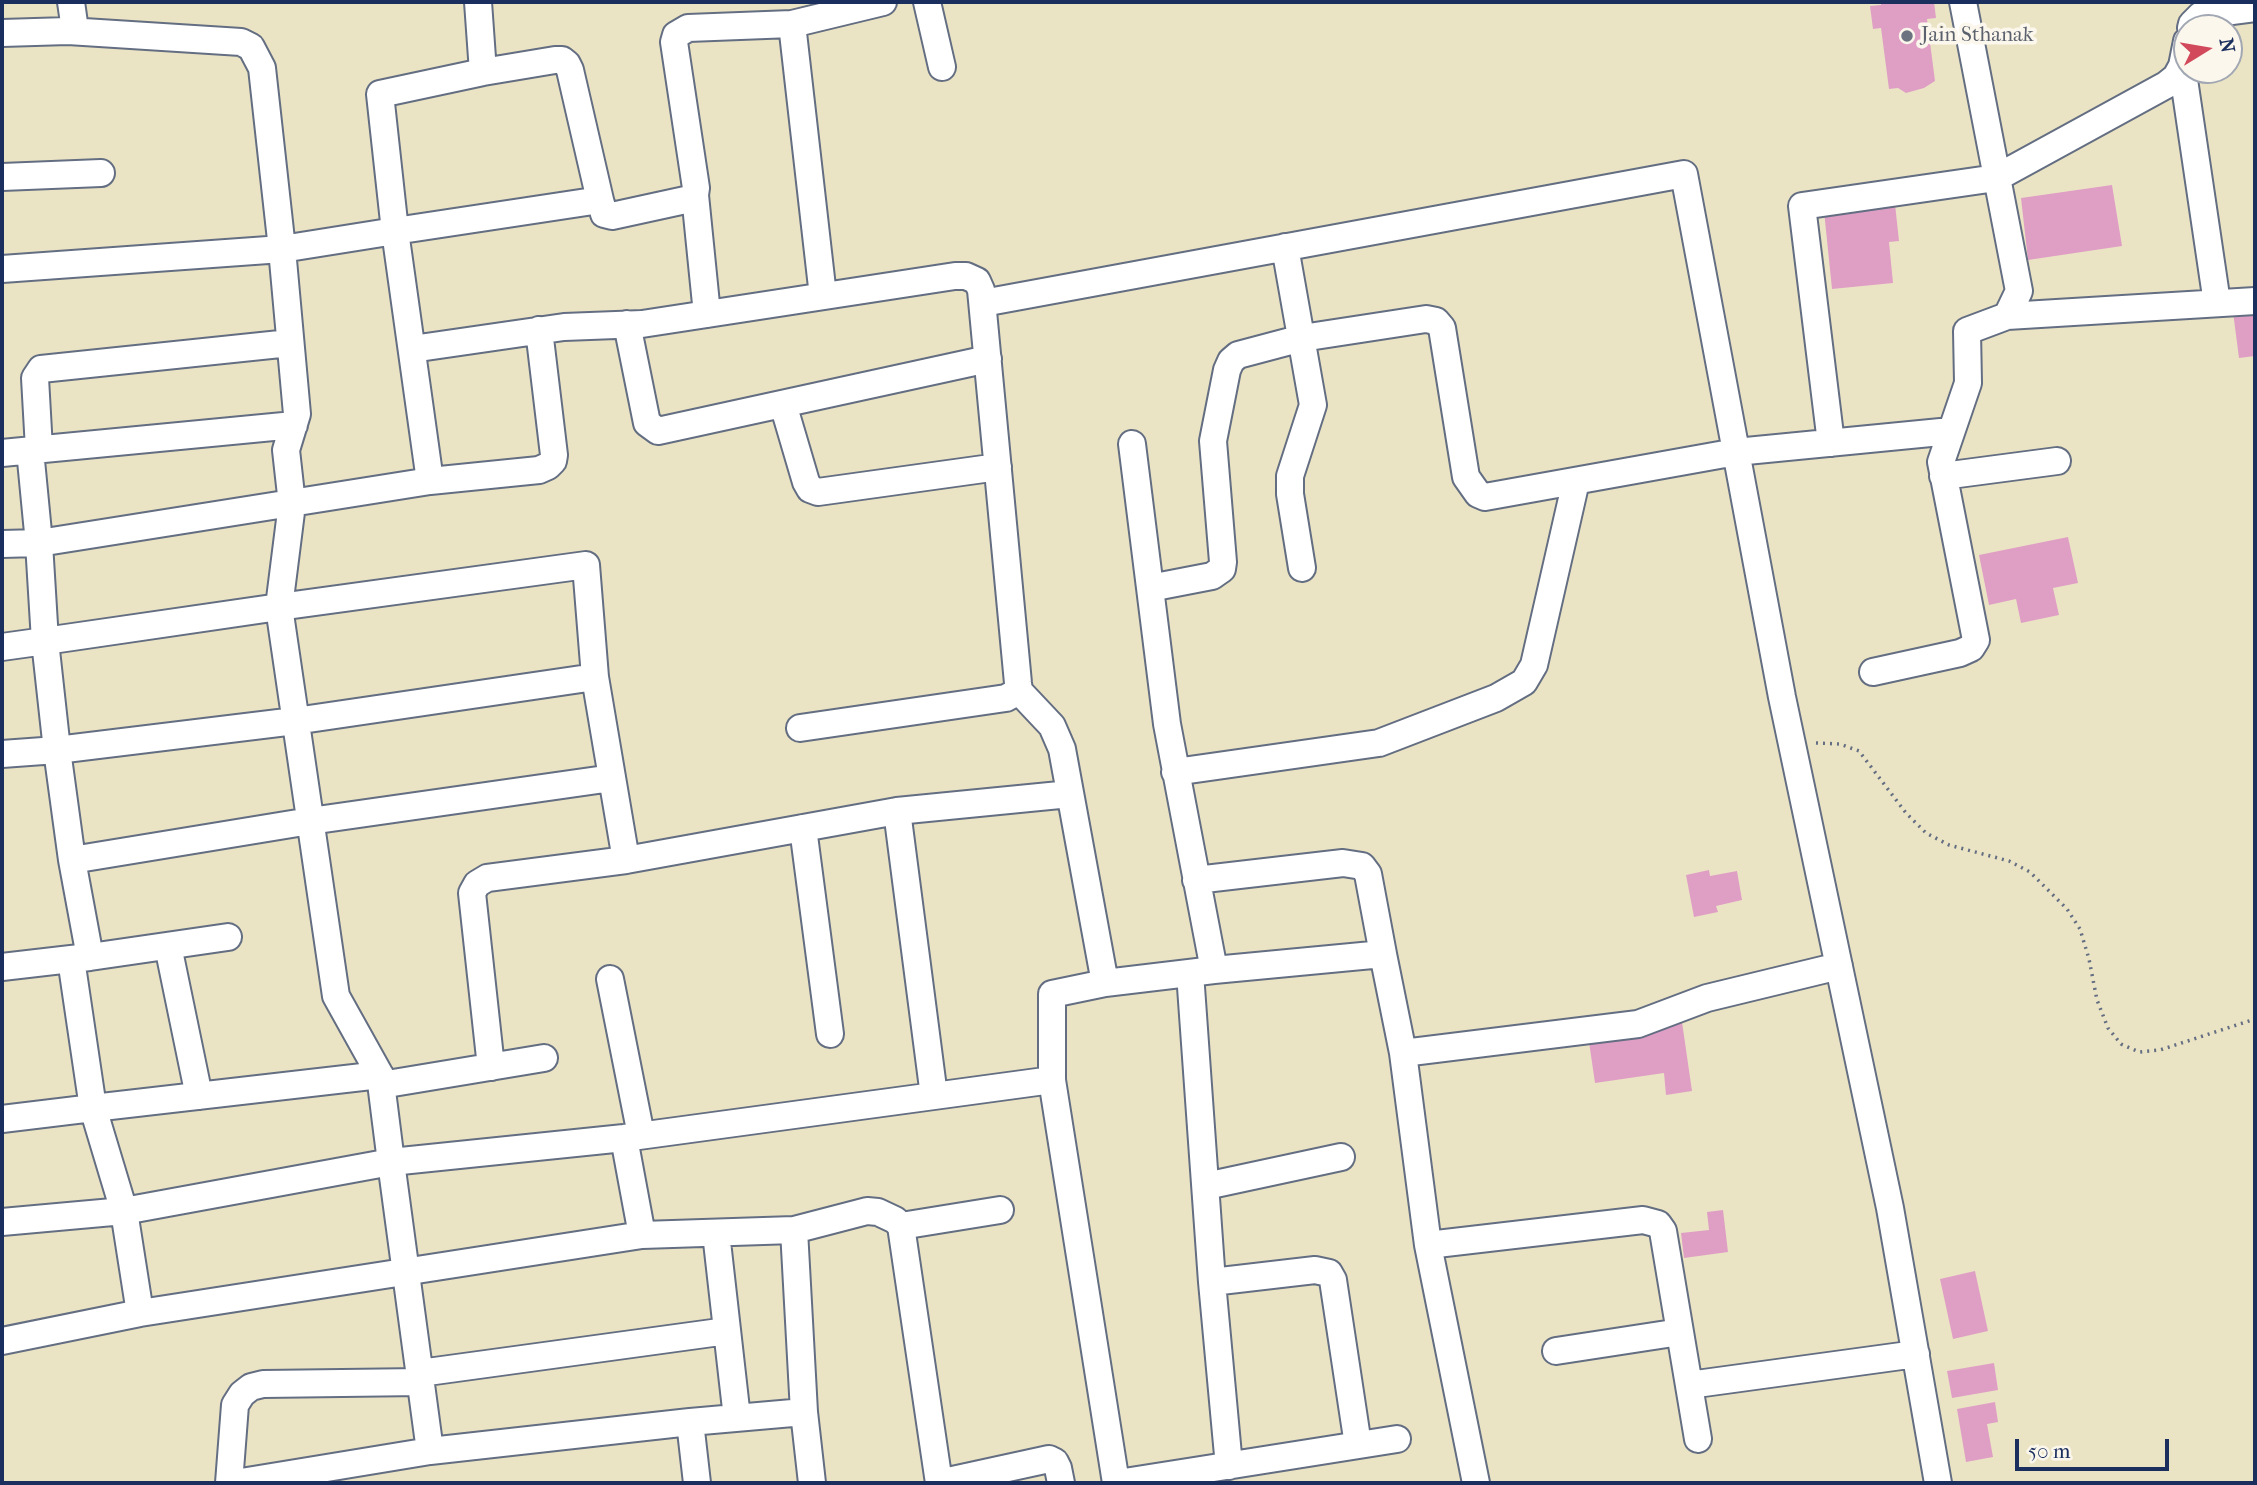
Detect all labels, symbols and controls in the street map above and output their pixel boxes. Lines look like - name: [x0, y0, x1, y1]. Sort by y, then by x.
- north arrow: [2173, 14, 2243, 84]
- place label: Jain Sthanak: [1921, 23, 2034, 49]
- marker: Jain Sthanak: [1899, 28, 1915, 44]
- text: N: [2214, 36, 2239, 55]
- scale bar: [2019, 1426, 2173, 1470]
- text: 50 m: [2028, 1439, 2071, 1463]

